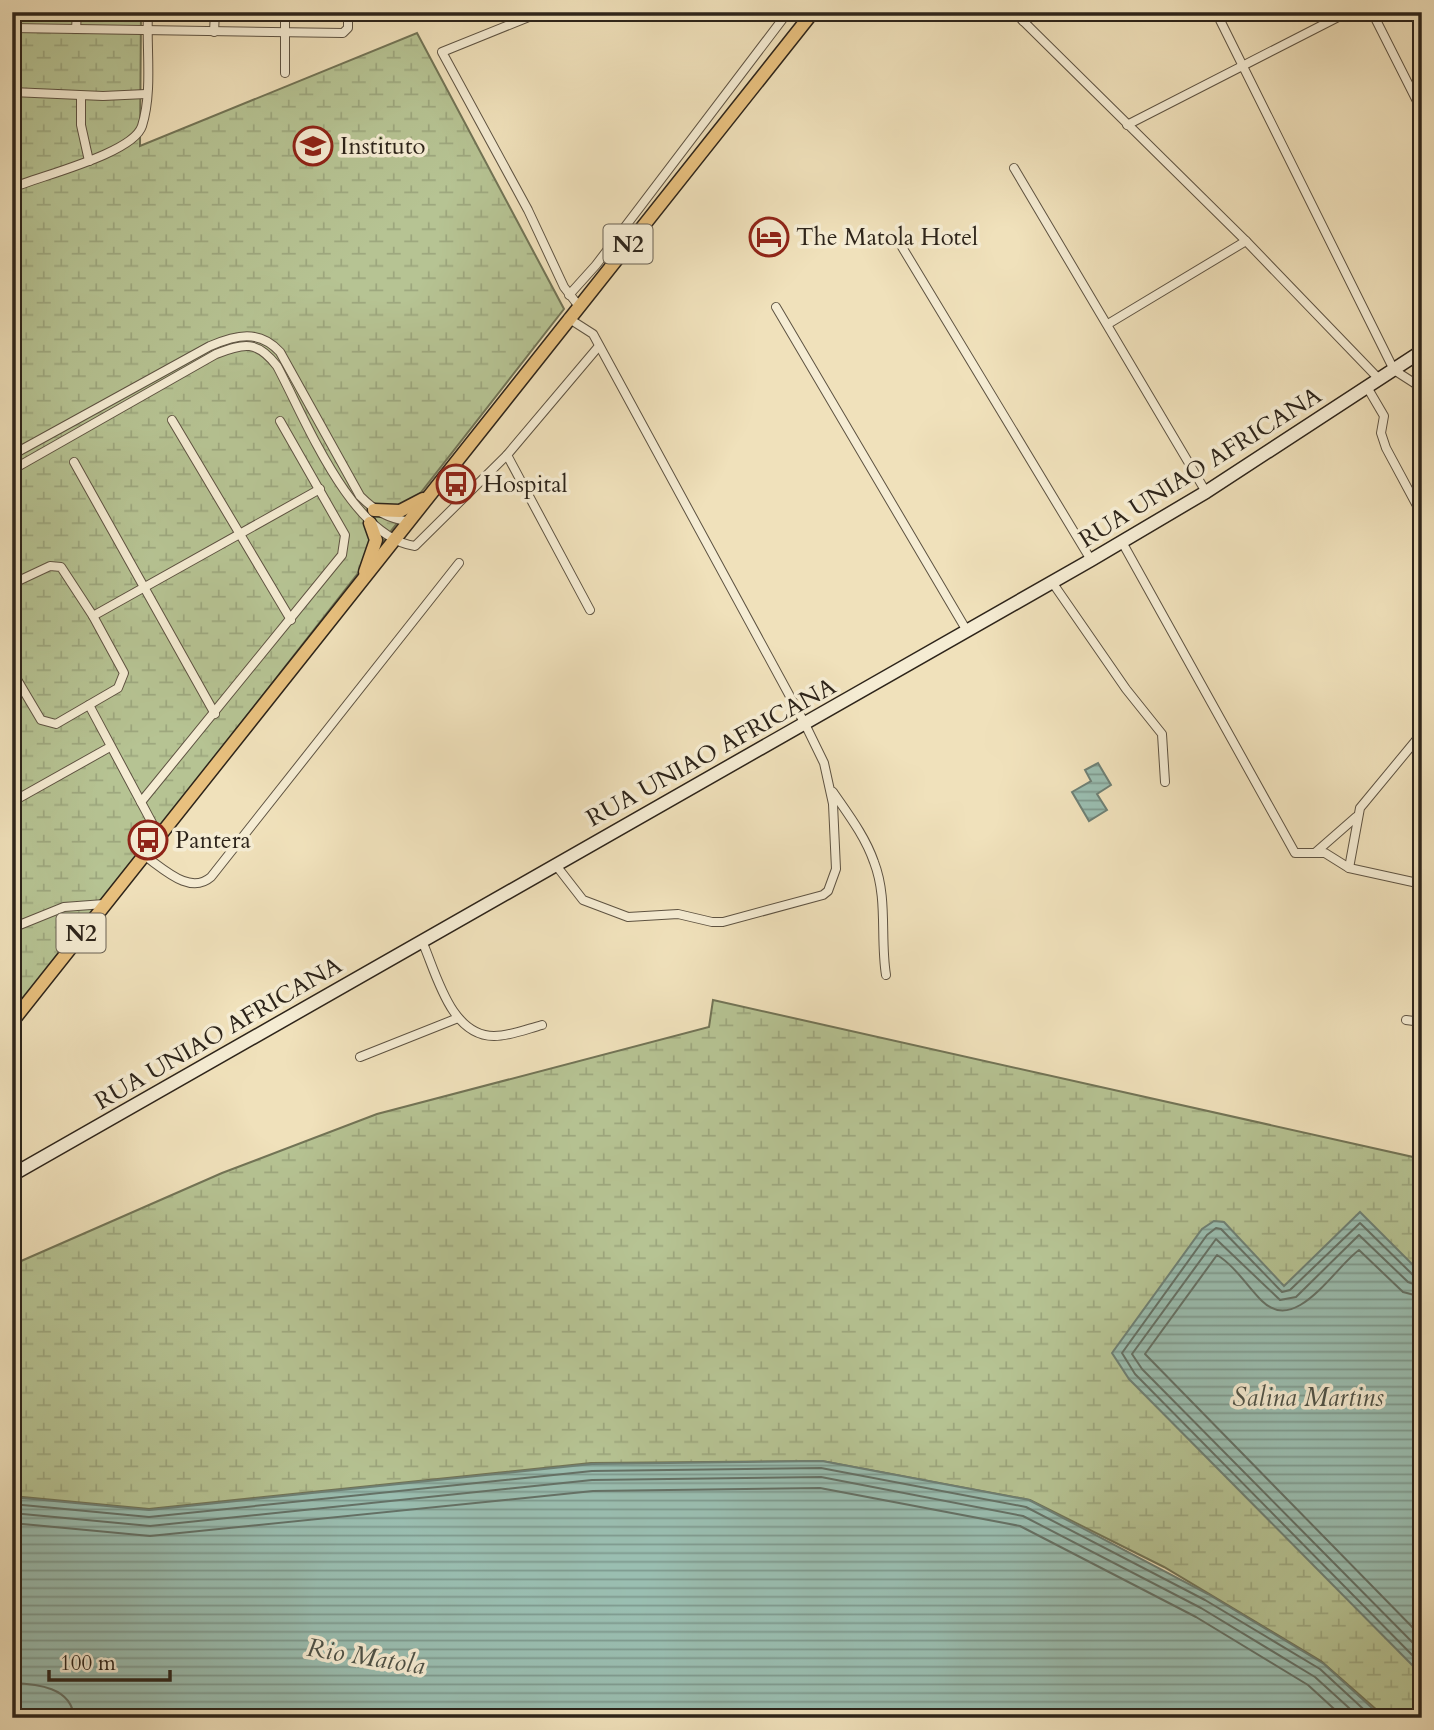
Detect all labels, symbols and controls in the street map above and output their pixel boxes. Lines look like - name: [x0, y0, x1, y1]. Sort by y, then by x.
- school or university icon: Instituto: [292, 125, 334, 167]
- place label: Instituto: [340, 130, 426, 163]
- hotel icon: The Matola Hotel: [748, 216, 790, 258]
- place label: The Matola Hotel: [796, 221, 978, 254]
- road number: N2: [604, 224, 652, 264]
- street label: RUA UNIAO AFRICANA: [1072, 379, 1329, 556]
- bus stop icon: Hospital: [435, 463, 477, 505]
- place label: Hospital: [483, 468, 568, 501]
- street label: RUA UNIAO AFRICANA: [580, 669, 843, 835]
- bus stop icon: Pantera: [127, 819, 169, 861]
- place label: Pantera: [175, 824, 251, 857]
- road number: N2: [56, 914, 106, 952]
- street label: RUA UNIAO AFRICANA: [88, 948, 349, 1118]
- water label: Salina Martins: [1232, 1380, 1384, 1415]
- water label: Rio Matola: [304, 1630, 428, 1683]
- scale bar: [49, 1639, 170, 1683]
- text: 100 m: [60, 1649, 116, 1678]

